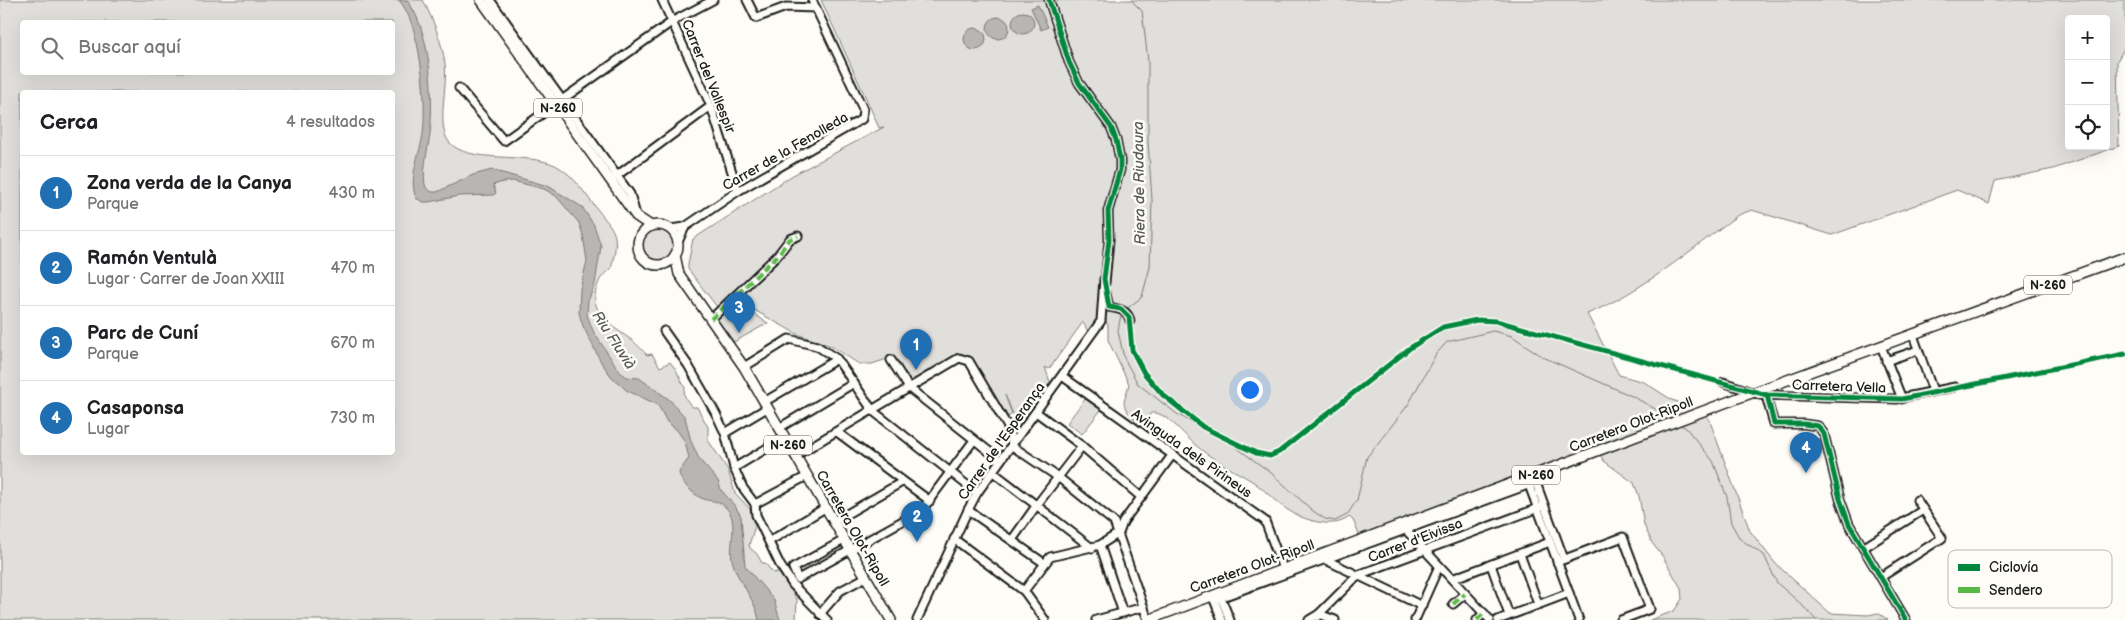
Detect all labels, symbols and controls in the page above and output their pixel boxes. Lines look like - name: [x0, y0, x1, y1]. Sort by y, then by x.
- map controls: [2065, 15, 2110, 150]
- button: +: [2065, 15, 2110, 60]
- street label: Carrer del Vallespir: [678, 17, 739, 136]
- search box: [20, 20, 395, 75]
- icon: search: [38, 34, 66, 62]
- text: Buscar aquí: [78, 36, 181, 59]
- button: −: [2065, 60, 2110, 105]
- road number: N-260: [534, 99, 582, 118]
- button: locate: [2065, 105, 2110, 150]
- street label: Carrer de la Fenolleda: [719, 109, 851, 194]
- text: Cerca: [40, 110, 98, 135]
- text: 4 resultados: [286, 113, 375, 132]
- water label: Riera de Riudaura: [1129, 121, 1150, 245]
- text: Zona verda de la Canya: [87, 172, 292, 195]
- text: 1: [53, 184, 59, 203]
- text: 430 m: [328, 184, 375, 203]
- text: Parque: [87, 195, 139, 214]
- text: Ramón Ventulà: [87, 247, 217, 270]
- text: 2: [51, 259, 61, 278]
- text: 470 m: [330, 259, 375, 278]
- text: Lugar · Carrer de Joan XXIII: [87, 270, 285, 289]
- road number: N-260: [2024, 276, 2072, 294]
- pin: 3: [723, 292, 755, 333]
- water label: Riu Fluvià: [588, 307, 640, 373]
- text: Parc de Cuní: [87, 322, 198, 345]
- pin: 1: [900, 329, 932, 370]
- text: 3: [51, 334, 61, 353]
- text: 670 m: [330, 334, 375, 353]
- text: Parque: [87, 345, 139, 364]
- street label: Carretera Vella: [1792, 376, 1886, 397]
- your location: [1237, 377, 1263, 403]
- street label: Carrer de l'Esperança: [954, 379, 1048, 503]
- street label: Carretera Olot-Ripoll: [1567, 393, 1695, 456]
- text: Casaponsa: [87, 397, 184, 420]
- street label: Avinguda dels Pirineus: [1128, 405, 1255, 501]
- text: 4: [51, 409, 61, 428]
- text: 730 m: [330, 409, 375, 428]
- text: Lugar: [87, 420, 129, 439]
- pin: 4: [1790, 432, 1822, 473]
- road number: N-260: [764, 436, 812, 454]
- road number: N-260: [1512, 466, 1560, 484]
- street label: Carretera Olot-Ripoll: [812, 467, 893, 589]
- pin: 2: [901, 501, 933, 542]
- street label: Carrer d'Eivissa: [1366, 515, 1465, 566]
- street label: Carretera Olot-Ripoll: [1188, 536, 1317, 597]
- legend: [1948, 550, 2112, 608]
- text: Ciclovía: [1989, 559, 2039, 576]
- text: Sendero: [1989, 582, 2043, 599]

